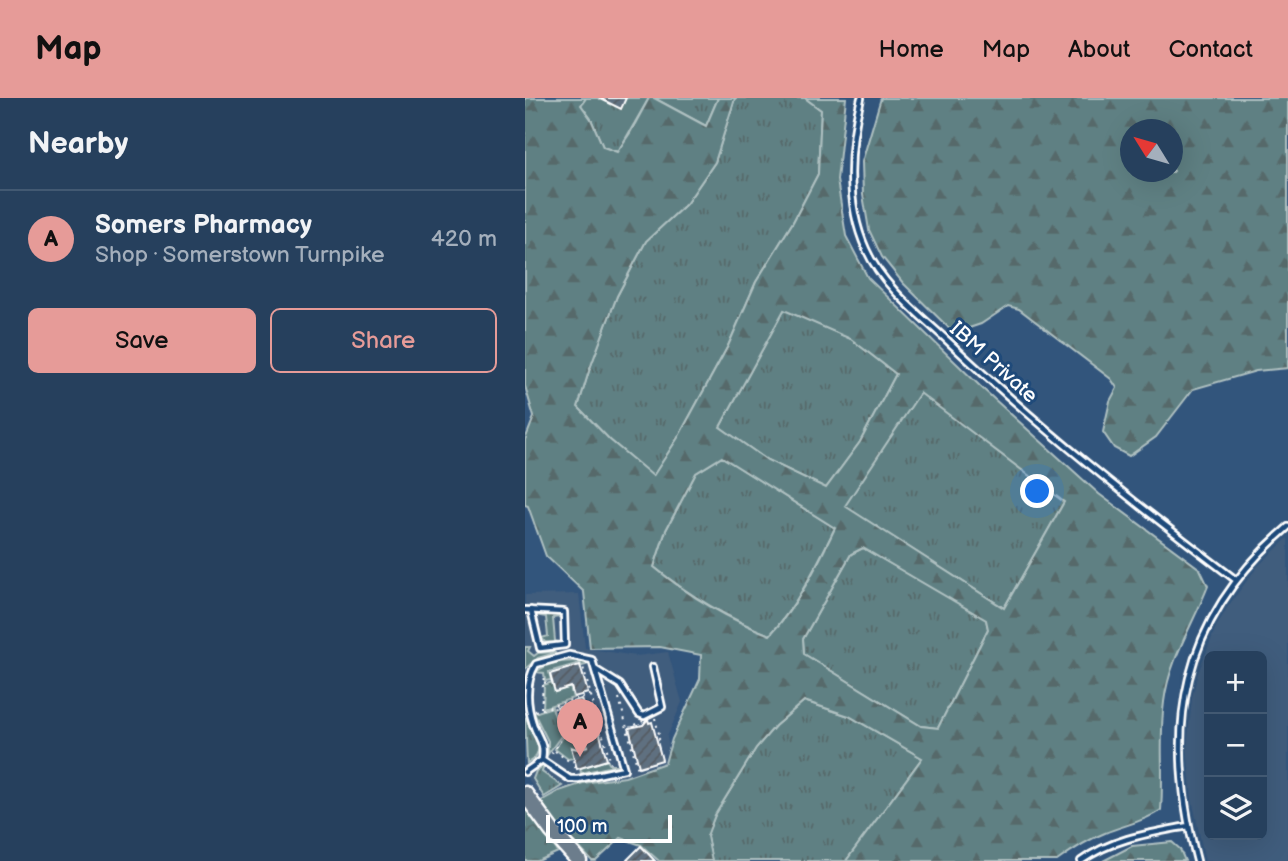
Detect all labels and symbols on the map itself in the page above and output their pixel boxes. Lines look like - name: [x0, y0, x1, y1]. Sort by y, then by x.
- north arrow: [1120, 119, 1183, 182]
- street label: IBM Private: [945, 316, 1043, 408]
- your location: [1020, 474, 1054, 508]
- pin: A: [557, 699, 603, 757]
- scale bar: [546, 812, 672, 844]

